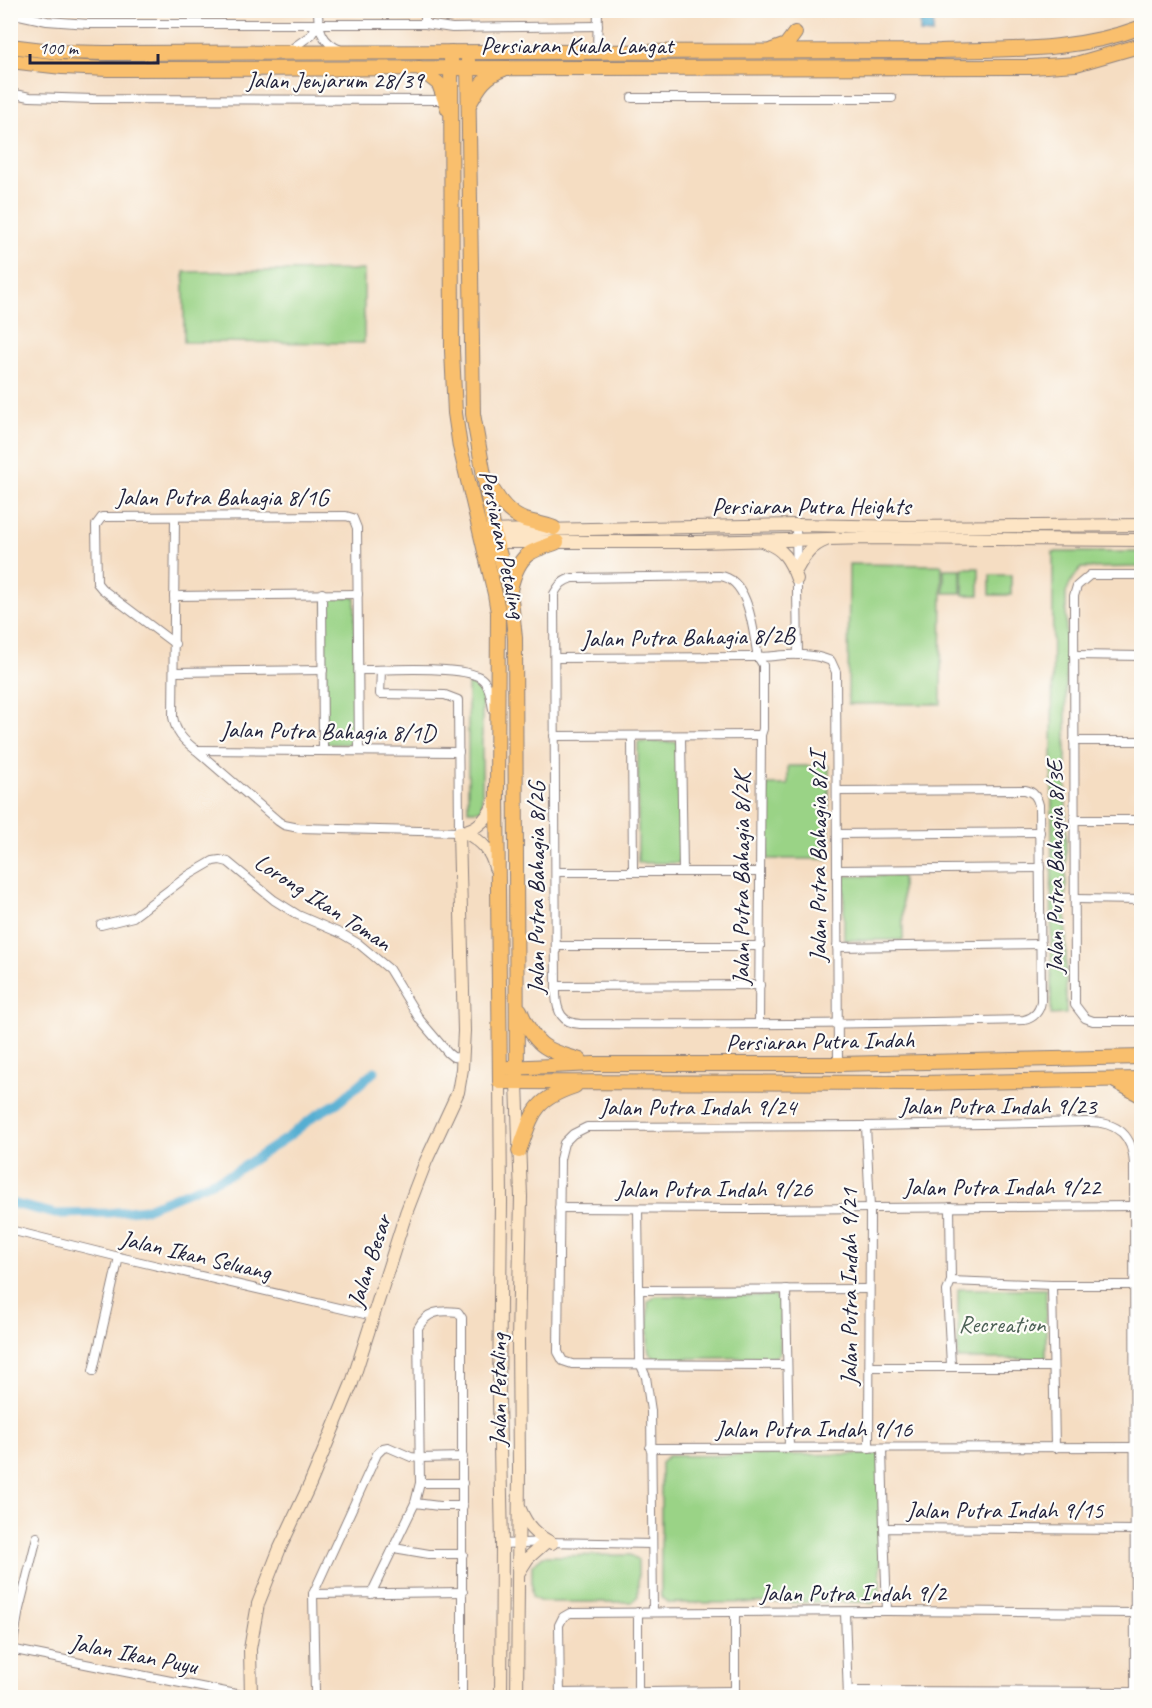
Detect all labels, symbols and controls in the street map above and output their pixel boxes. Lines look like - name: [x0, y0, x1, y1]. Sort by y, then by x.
- scale bar: [30, 27, 158, 65]
- street label: Persiaran Kuala Langat: [481, 30, 675, 60]
- text: 100 m: [39, 37, 80, 59]
- street label: Jalan Jenjarum 28/39: [245, 65, 426, 95]
- street label: Persiaran Petaling: [473, 468, 534, 623]
- street label: Jalan Putra Bahagia 8/1G: [115, 482, 331, 512]
- street label: Persiaran Putra Heights: [712, 491, 913, 521]
- street label: Jalan Putra Bahagia 8/2B: [580, 620, 796, 654]
- street label: Jalan Putra Bahagia 8/1D: [219, 714, 438, 748]
- street label: Jalan Putra Bahagia 8/2I: [803, 746, 833, 963]
- street label: Jalan Putra Bahagia 8/3E: [1040, 757, 1070, 975]
- street label: Jalan Putra Bahagia 8/2K: [726, 768, 756, 986]
- street label: Jalan Putra Bahagia 8/2G: [521, 779, 551, 995]
- street label: Lorong Ikan Toman: [249, 847, 398, 958]
- street label: Persiaran Putra Indah: [726, 1024, 916, 1058]
- street label: Jalan Putra Indah 9/23: [899, 1091, 1099, 1121]
- street label: Jalan Putra Indah 9/24: [599, 1092, 799, 1122]
- street label: Jalan Putra Indah 9/22: [903, 1172, 1103, 1202]
- street label: Jalan Putra Indah 9/26: [615, 1174, 814, 1204]
- street label: Jalan Putra Indah 9/21: [834, 1187, 864, 1386]
- street label: Jalan Besar: [340, 1209, 399, 1312]
- street label: Jalan Ikan Seluang: [117, 1223, 276, 1287]
- park label: Recreation: [959, 1309, 1047, 1339]
- street label: Jalan Petaling: [483, 1332, 513, 1447]
- street label: Jalan Putra Indah 9/16: [715, 1414, 914, 1444]
- street label: Jalan Putra Indah 9/15: [906, 1495, 1105, 1525]
- street label: Jalan Putra Indah 9/2: [759, 1578, 948, 1608]
- street label: Jalan Ikan Puyu: [67, 1627, 202, 1681]

